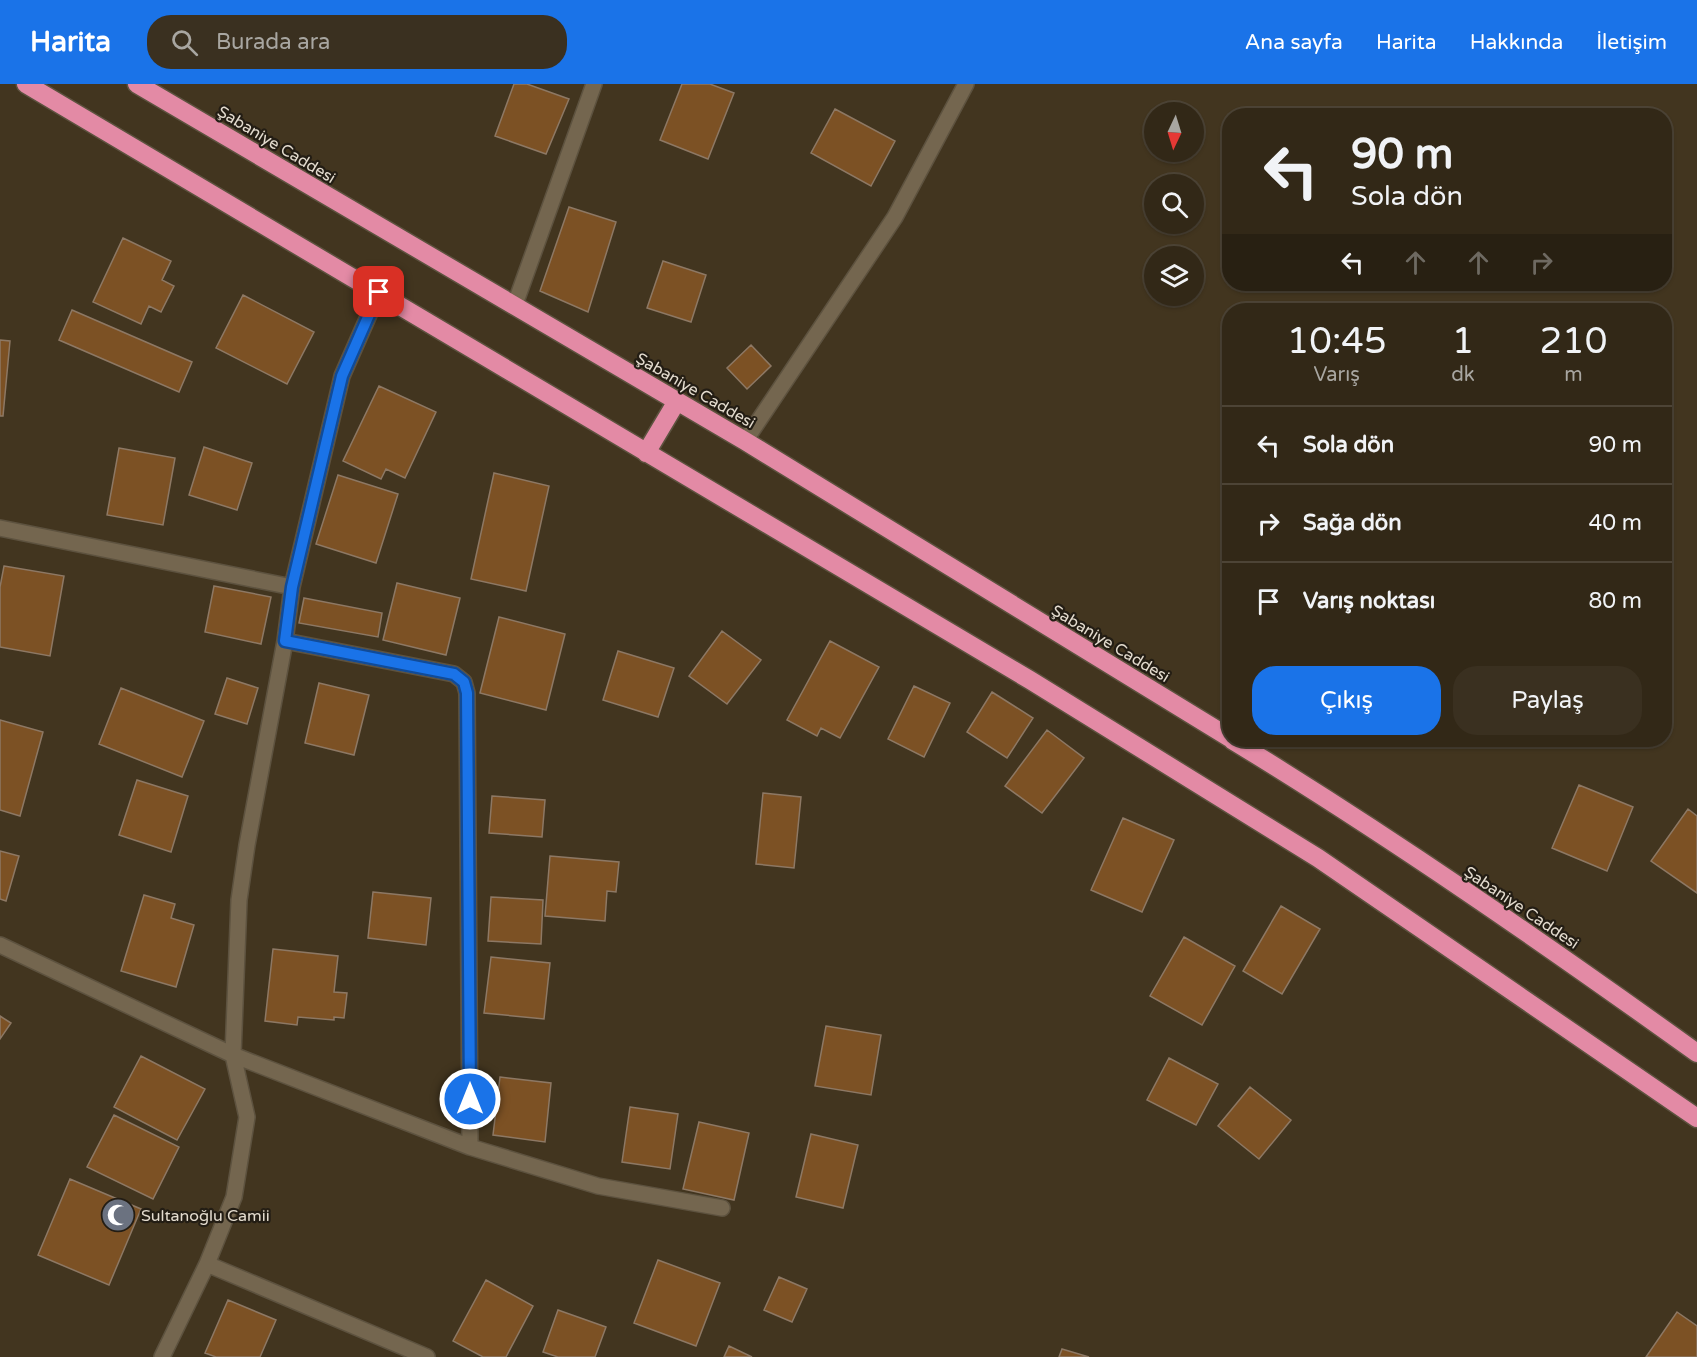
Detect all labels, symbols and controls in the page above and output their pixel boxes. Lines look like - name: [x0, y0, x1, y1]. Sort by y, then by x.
- search box: [147, 15, 567, 69]
- text: Harita: [30, 25, 111, 59]
- icon: search: [168, 26, 201, 59]
- text: Burada ara: [216, 29, 330, 55]
- text: Ana sayfa: [1245, 30, 1343, 55]
- text: Harita: [1376, 30, 1437, 55]
- text: Hakkında: [1470, 30, 1563, 55]
- text: İletişim: [1596, 30, 1667, 55]
- street label: Şabaniye Caddesi: [214, 102, 339, 188]
- north arrow: [1144, 102, 1204, 162]
- map controls: [1144, 102, 1204, 306]
- text: 90 m: [1351, 129, 1453, 180]
- icon: left: [1252, 132, 1330, 210]
- button: search: [1144, 174, 1204, 234]
- text: Sola dön: [1351, 180, 1463, 213]
- button: layers: [1144, 246, 1204, 306]
- icon: left: [1336, 246, 1369, 279]
- icon: ahead: [1399, 246, 1432, 279]
- icon: ahead: [1462, 246, 1495, 279]
- icon: right: [1525, 246, 1558, 279]
- pin: [353, 266, 404, 317]
- icon: arrive: [362, 275, 395, 308]
- text: 10:45: [1287, 320, 1387, 363]
- text: 1: [1452, 320, 1474, 363]
- text: 210: [1539, 320, 1607, 363]
- street label: Şabaniye Caddesi: [632, 349, 759, 433]
- text: Varış: [1313, 363, 1360, 387]
- text: dk: [1451, 363, 1475, 387]
- text: m: [1564, 363, 1583, 387]
- icon: left: [1252, 429, 1285, 462]
- text: Sola dön: [1303, 432, 1394, 458]
- text: 90 m: [1588, 432, 1642, 458]
- icon: right: [1252, 507, 1285, 540]
- text: Sağa dön: [1303, 510, 1402, 536]
- text: 40 m: [1588, 510, 1642, 536]
- icon: arrive: [1252, 585, 1285, 618]
- text: Varış noktası: [1303, 588, 1435, 614]
- text: 80 m: [1588, 588, 1642, 614]
- street label: Şabaniye Caddesi: [1048, 601, 1173, 687]
- button: Çıkış: [1252, 666, 1441, 735]
- button: Paylaş: [1453, 666, 1642, 735]
- street label: Şabaniye Caddesi: [1460, 862, 1583, 954]
- position arrow: [438, 1067, 502, 1131]
- mosque icon: Sultanoğlu Camii: [100, 1197, 136, 1233]
- place label: Sultanoğlu Camii: [141, 1206, 270, 1226]

